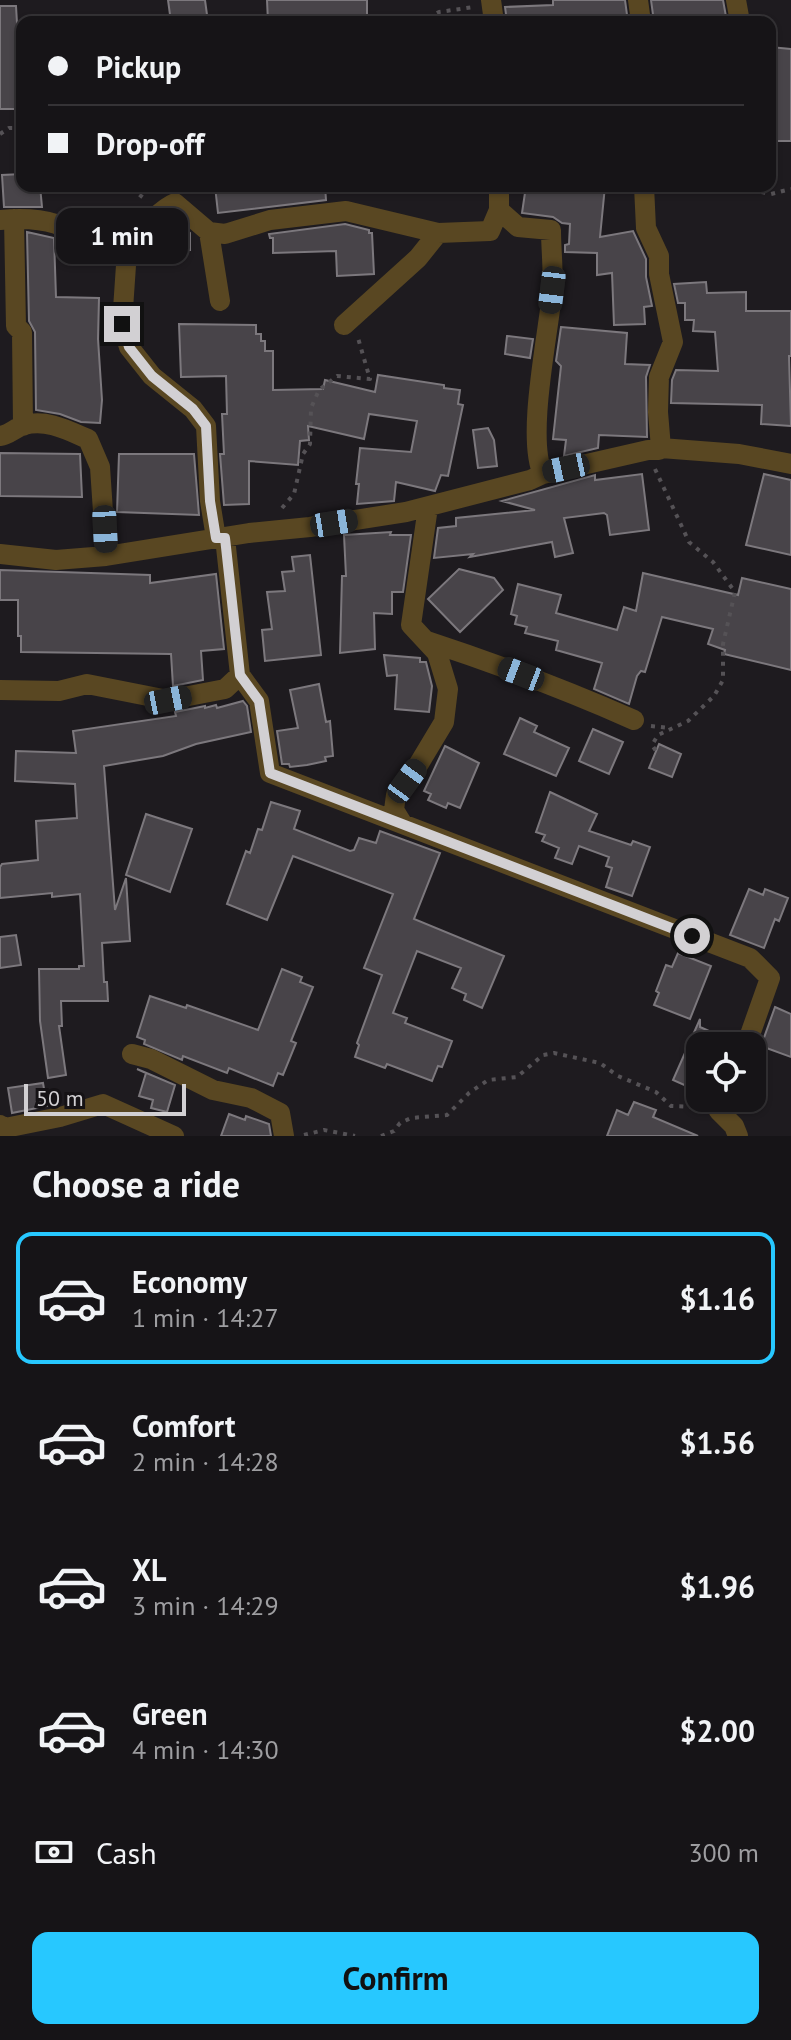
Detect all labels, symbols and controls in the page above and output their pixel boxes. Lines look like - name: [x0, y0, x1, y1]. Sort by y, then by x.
- text: Pickup: [96, 47, 181, 86]
- text: Drop-off: [96, 124, 204, 163]
- callout: 1 min: [56, 208, 188, 264]
- text: 1 min: [90, 219, 154, 252]
- car: [537, 265, 567, 315]
- route end: [104, 306, 140, 342]
- car: [540, 451, 592, 485]
- car: [92, 504, 118, 554]
- car: [308, 507, 360, 539]
- car: [494, 654, 548, 694]
- car: [142, 684, 194, 716]
- car: [383, 755, 431, 807]
- route start: [674, 918, 710, 954]
- map controls: [686, 1032, 766, 1112]
- button: locate: [686, 1032, 766, 1112]
- scale bar: [24, 1080, 186, 1116]
- text: 50 m: [36, 1084, 84, 1112]
- text: Choose a ride: [32, 1160, 240, 1207]
- icon: car: [36, 1262, 108, 1334]
- text: Economy: [132, 1262, 247, 1301]
- text: $1.16: [680, 1279, 755, 1318]
- text: 1 min · 14:27: [132, 1301, 279, 1334]
- icon: car: [36, 1406, 108, 1478]
- text: Comfort: [132, 1406, 235, 1445]
- text: $1.56: [680, 1423, 755, 1462]
- text: 2 min · 14:28: [132, 1445, 279, 1478]
- icon: car: [36, 1550, 108, 1622]
- text: XL: [132, 1550, 166, 1589]
- text: $1.96: [680, 1567, 755, 1606]
- text: 3 min · 14:29: [132, 1589, 279, 1622]
- icon: car: [36, 1694, 108, 1766]
- text: Green: [132, 1694, 207, 1733]
- text: $2.00: [680, 1711, 755, 1750]
- text: 4 min · 14:30: [132, 1733, 279, 1766]
- icon: cash: [32, 1830, 76, 1874]
- text: Cash: [96, 1833, 157, 1872]
- text: 300 m: [688, 1836, 759, 1869]
- button: Confirm: [32, 1932, 759, 2024]

